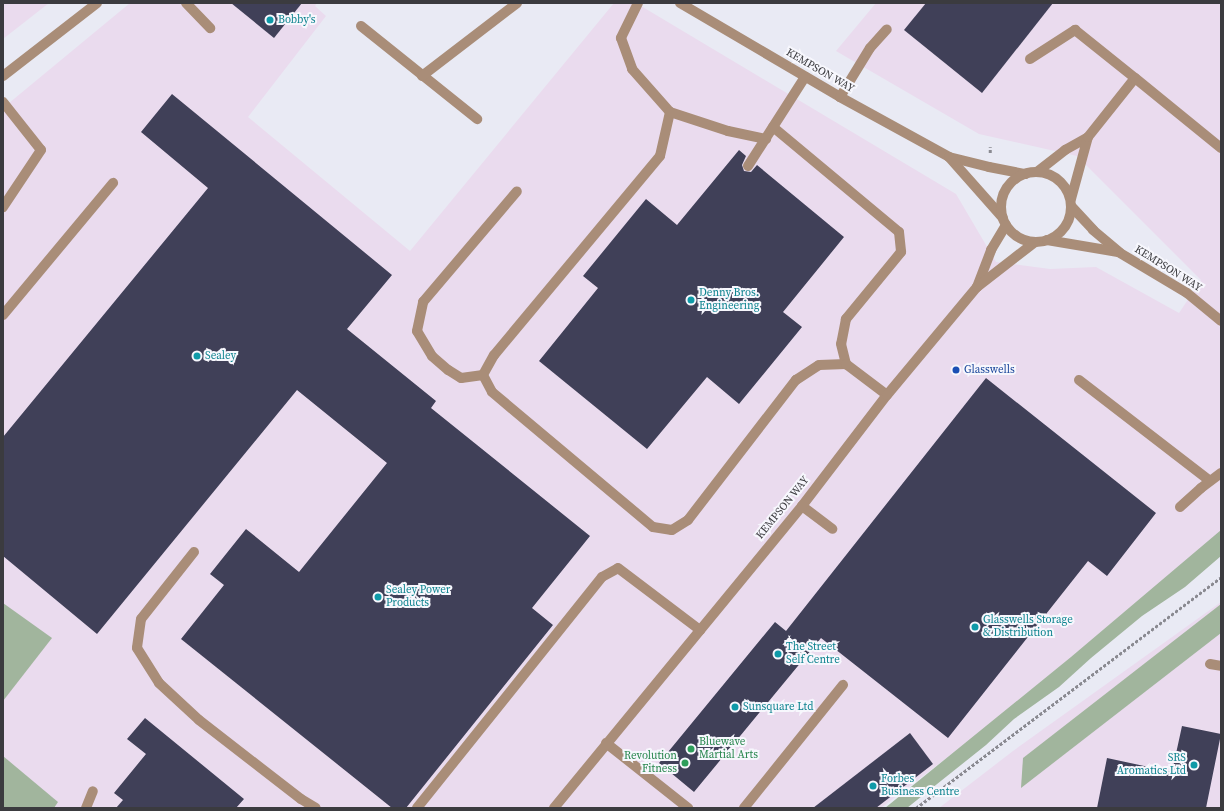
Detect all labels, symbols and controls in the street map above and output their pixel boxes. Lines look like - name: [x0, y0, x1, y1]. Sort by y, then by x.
- place label: Bobby's: [278, 13, 315, 27]
- marker: Bobby's: [265, 15, 275, 25]
- street label: KEMPSON WAY: [783, 46, 857, 96]
- street label: KEMPSON WAY: [1132, 243, 1204, 295]
- place label: Denny Bros. Engineering: [699, 287, 759, 313]
- marker: Denny Bros. Engineering: [686, 295, 696, 305]
- place label: Sealey: [205, 349, 236, 363]
- marker: Sealey: [192, 351, 202, 361]
- place label: Glasswells: [964, 363, 1015, 377]
- marker: Glasswells: [951, 365, 961, 375]
- street label: KEMPSON WAY: [754, 474, 812, 542]
- place label: Sealey Power Products: [386, 584, 450, 610]
- marker: Sealey Power Products: [373, 592, 383, 602]
- place label: Glasswells Storage & Distribution: [983, 614, 1073, 640]
- marker: Glasswells Storage & Distribution: [970, 622, 980, 632]
- place label: The Street Self Centre: [786, 641, 840, 667]
- marker: The Street Self Centre: [773, 649, 783, 659]
- place label: Sunsquare Ltd: [743, 700, 813, 714]
- marker: Sunsquare Ltd: [730, 702, 740, 712]
- place label: Bluewave Martial Arts: [699, 736, 758, 762]
- marker: Bluewave Martial Arts: [686, 744, 696, 754]
- place label: Revolution Fitness: [624, 750, 677, 776]
- place label: SRS Aromatics Ltd: [1117, 752, 1186, 778]
- marker: Revolution Fitness: [680, 758, 690, 768]
- marker: SRS Aromatics Ltd: [1189, 760, 1199, 770]
- place label: Forbes Business Centre: [881, 773, 959, 799]
- marker: Forbes Business Centre: [868, 781, 878, 791]

